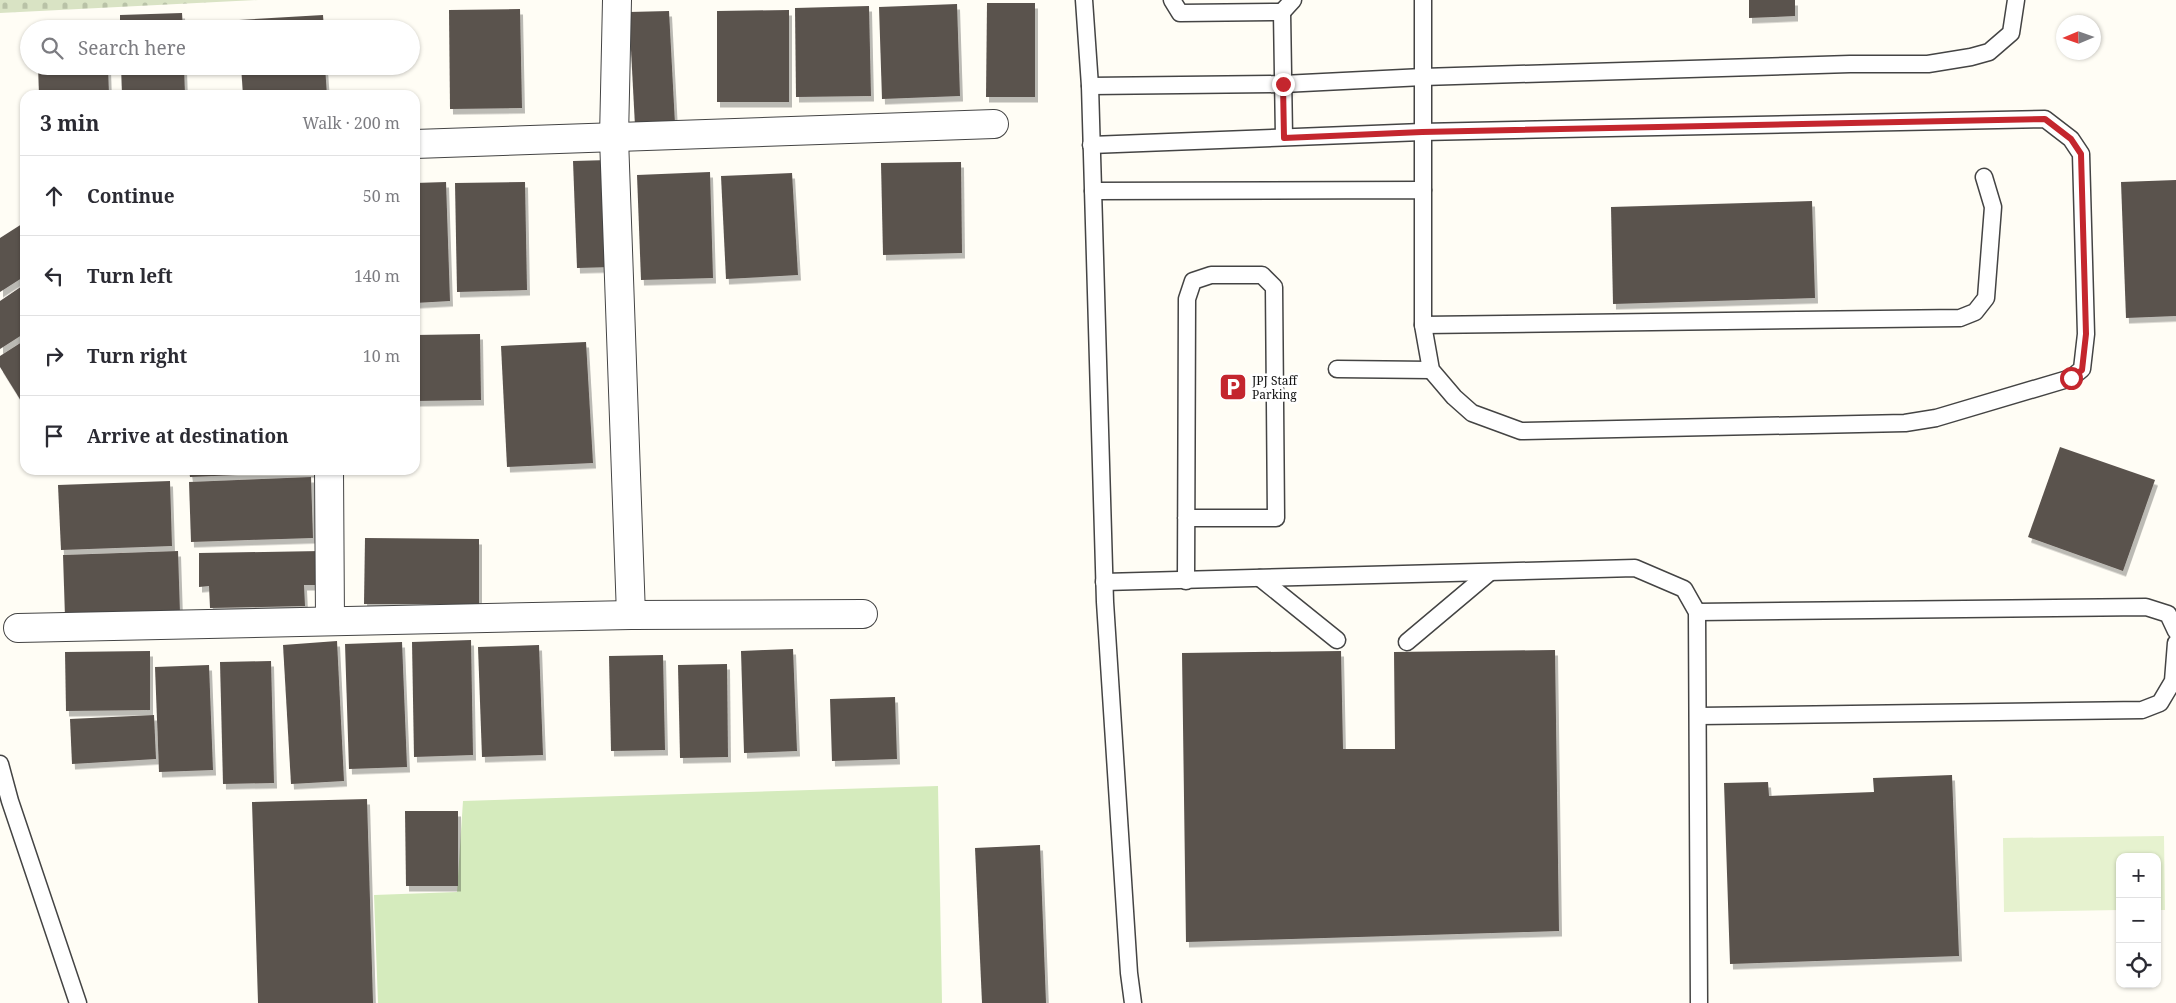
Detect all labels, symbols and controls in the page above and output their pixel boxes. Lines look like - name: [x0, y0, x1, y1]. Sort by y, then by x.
- north arrow: [2056, 15, 2101, 60]
- search box: [20, 20, 420, 75]
- icon: search: [38, 34, 66, 62]
- text: Search here: [78, 35, 186, 61]
- route end: [1272, 73, 1295, 96]
- text: 3 min: [40, 109, 99, 137]
- text: Walk · 200 m: [303, 112, 400, 134]
- icon: ahead: [40, 182, 68, 210]
- text: Continue: [87, 183, 175, 209]
- text: 50 m: [363, 185, 400, 207]
- icon: left: [40, 262, 68, 290]
- text: Turn left: [87, 263, 173, 289]
- text: 140 m: [354, 265, 400, 287]
- icon: right: [40, 342, 68, 370]
- text: Turn right: [87, 343, 187, 369]
- text: 10 m: [363, 345, 400, 367]
- route start: [2060, 367, 2083, 390]
- parking icon: JPJ Staff Parking: [1218, 372, 1248, 402]
- place label: JPJ Staff Parking: [1251, 372, 1298, 403]
- icon: arrive: [40, 422, 68, 450]
- text: Arrive at destination: [87, 423, 289, 449]
- map controls: [2116, 853, 2161, 988]
- button: +: [2116, 853, 2161, 898]
- button: −: [2116, 898, 2161, 943]
- button: locate: [2116, 943, 2161, 988]

